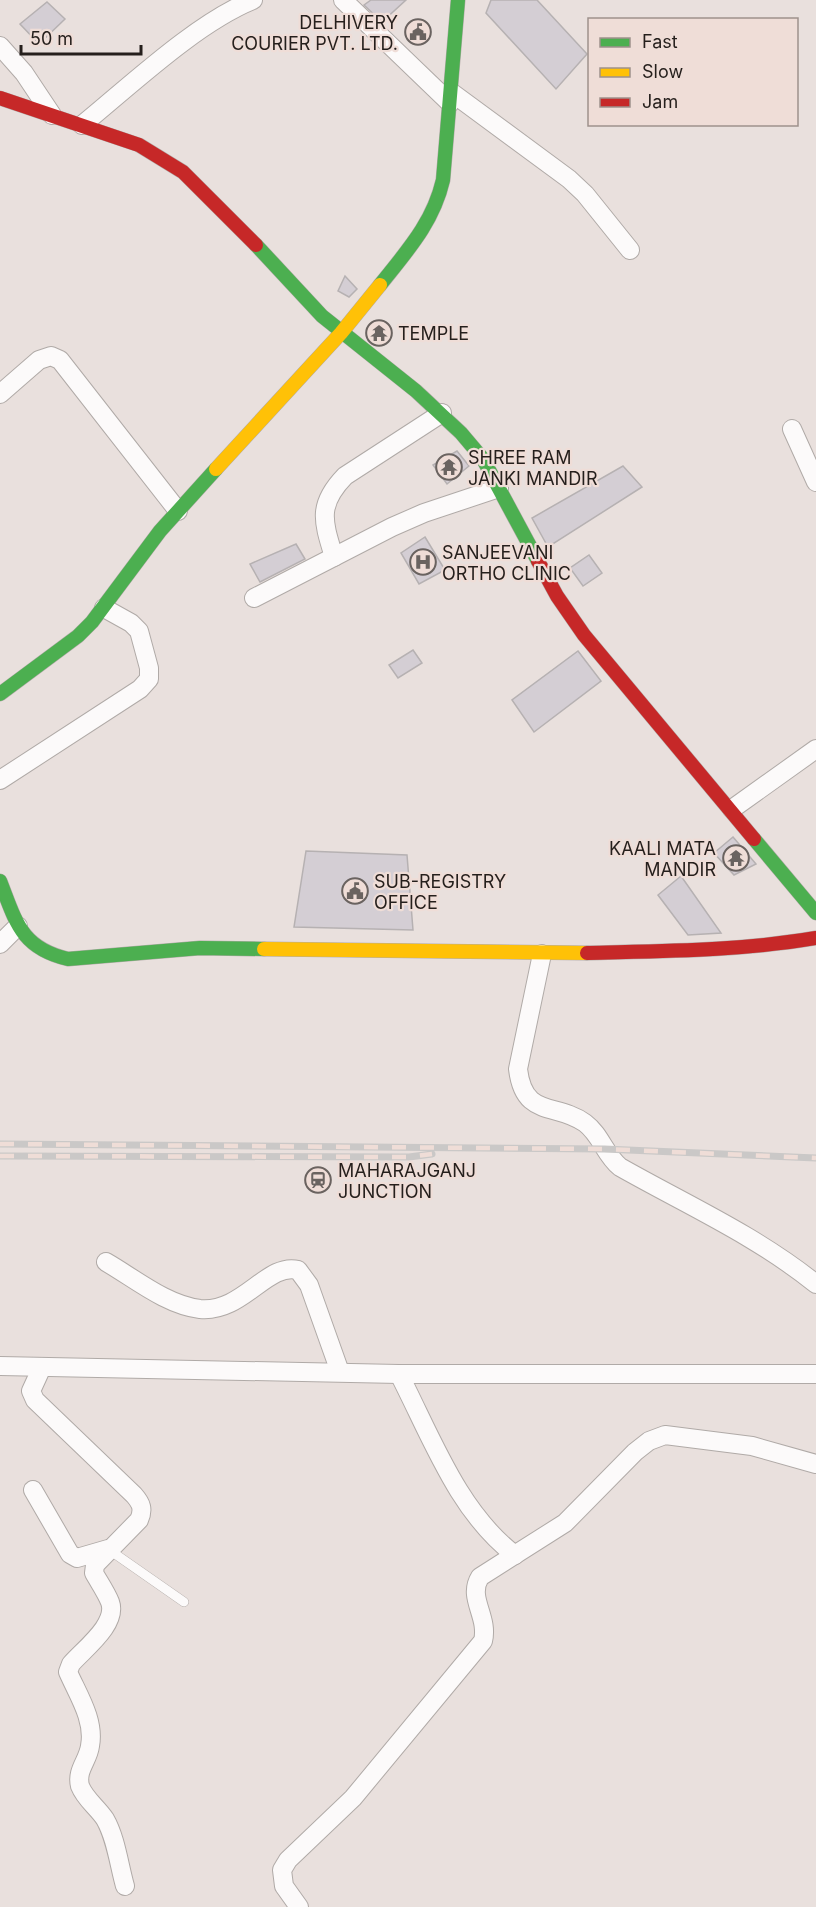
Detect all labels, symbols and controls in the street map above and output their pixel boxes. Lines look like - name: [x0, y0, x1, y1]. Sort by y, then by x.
- place label: DELHIVERY COURIER PVT. LTD.: [231, 12, 398, 54]
- public building icon: DELHIVERY COURIER PVT. LTD.: [403, 17, 433, 47]
- scale bar: [21, 18, 141, 56]
- legend: [588, 18, 798, 126]
- text: 50 m: [30, 28, 73, 49]
- text: Fast: [642, 31, 678, 52]
- text: Slow: [642, 61, 683, 82]
- text: Jam: [642, 91, 678, 112]
- temple icon: TEMPLE: [364, 318, 394, 348]
- place label: TEMPLE: [398, 323, 469, 344]
- place label: SHREE RAM JANKI MANDIR: [468, 447, 598, 489]
- temple icon: SHREE RAM JANKI MANDIR: [434, 452, 464, 482]
- place label: SANJEEVANI ORTHO CLINIC: [442, 542, 571, 584]
- hospital icon: SANJEEVANI ORTHO CLINIC: [408, 547, 438, 577]
- place label: KAALI MATA MANDIR: [609, 838, 716, 880]
- temple icon: KAALI MATA MANDIR: [721, 843, 751, 873]
- place label: SUB-REGISTRY OFFICE: [374, 871, 506, 913]
- public building icon: SUB-REGISTRY OFFICE: [340, 876, 370, 906]
- place label: MAHARAJGANJ JUNCTION: [338, 1160, 476, 1202]
- station icon: MAHARAJGANJ JUNCTION: [303, 1165, 333, 1195]

